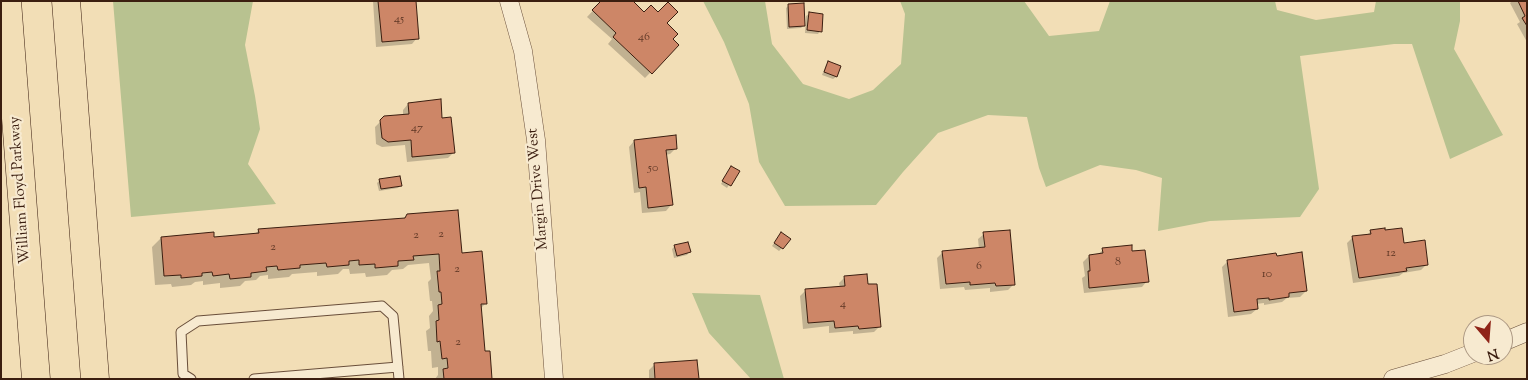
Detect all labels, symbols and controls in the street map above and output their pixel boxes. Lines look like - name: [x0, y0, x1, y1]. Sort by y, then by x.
- house number: 45: [394, 13, 404, 27]
- house number: 46: [638, 31, 650, 45]
- street label: William Floyd Parkway: [7, 116, 35, 264]
- house number: 47: [411, 122, 423, 136]
- street label: Margin Drive West: [525, 127, 553, 251]
- house number: 50: [648, 162, 658, 176]
- house number: 2: [438, 228, 444, 242]
- house number: 2: [413, 229, 419, 243]
- house number: 2: [270, 241, 276, 255]
- house number: 12: [1386, 247, 1396, 261]
- house number: 8: [1115, 256, 1121, 270]
- house number: 6: [976, 260, 982, 274]
- house number: 2: [454, 263, 460, 277]
- house number: 10: [1262, 268, 1272, 282]
- house number: 4: [840, 298, 846, 312]
- north arrow: [1463, 315, 1513, 365]
- house number: 2: [455, 336, 461, 350]
- text: N: [1484, 342, 1501, 365]

